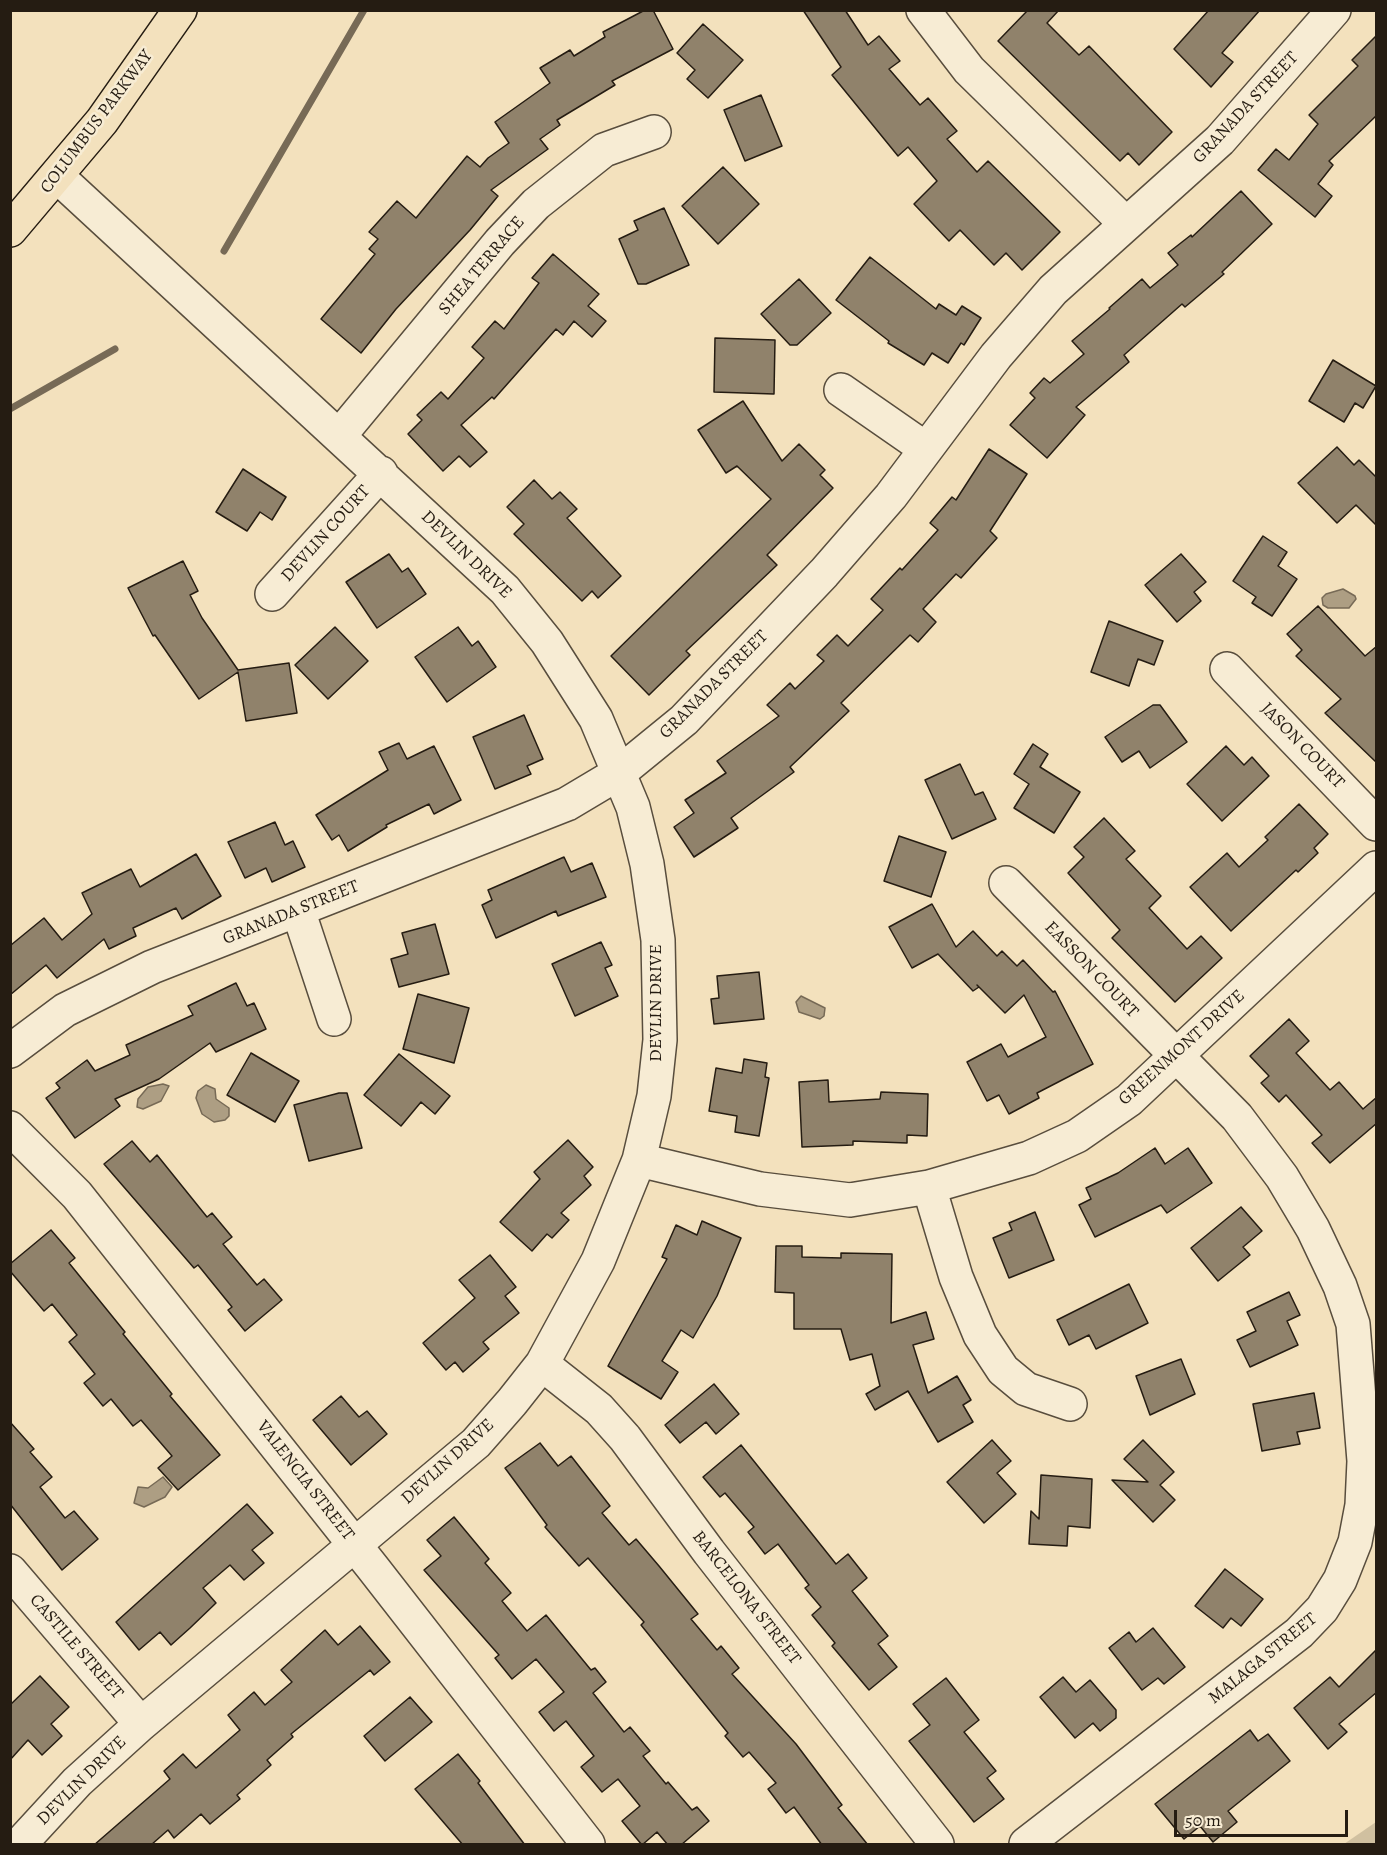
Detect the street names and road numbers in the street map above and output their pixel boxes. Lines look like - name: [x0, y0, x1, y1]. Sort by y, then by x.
- street label: COLUMBUS PARKWAY: [36, 46, 158, 198]
- street label: GRANADA STREET: [1189, 48, 1303, 168]
- street label: SHEA TERRACE: [434, 212, 530, 320]
- street label: DEVLIN COURT: [277, 481, 375, 587]
- street label: DEVLIN DRIVE: [416, 506, 516, 604]
- street label: GRANADA STREET: [655, 626, 773, 744]
- street label: JASON COURT: [1256, 698, 1348, 794]
- street label: GRANADA STREET: [220, 876, 362, 950]
- street label: EASSON COURT: [1040, 917, 1142, 1023]
- street label: DEVLIN DRIVE: [646, 944, 668, 1062]
- street label: GREENMONT DRIVE: [1114, 986, 1250, 1110]
- street label: DEVLIN DRIVE: [397, 1415, 499, 1509]
- street label: VALENCIA STREET: [251, 1417, 359, 1545]
- street label: BARCELONA STREET: [687, 1527, 805, 1669]
- street label: CASTILE STREET: [25, 1590, 127, 1704]
- street label: MALAGA STREET: [1204, 1609, 1322, 1709]
- street label: DEVLIN DRIVE: [33, 1732, 131, 1830]

